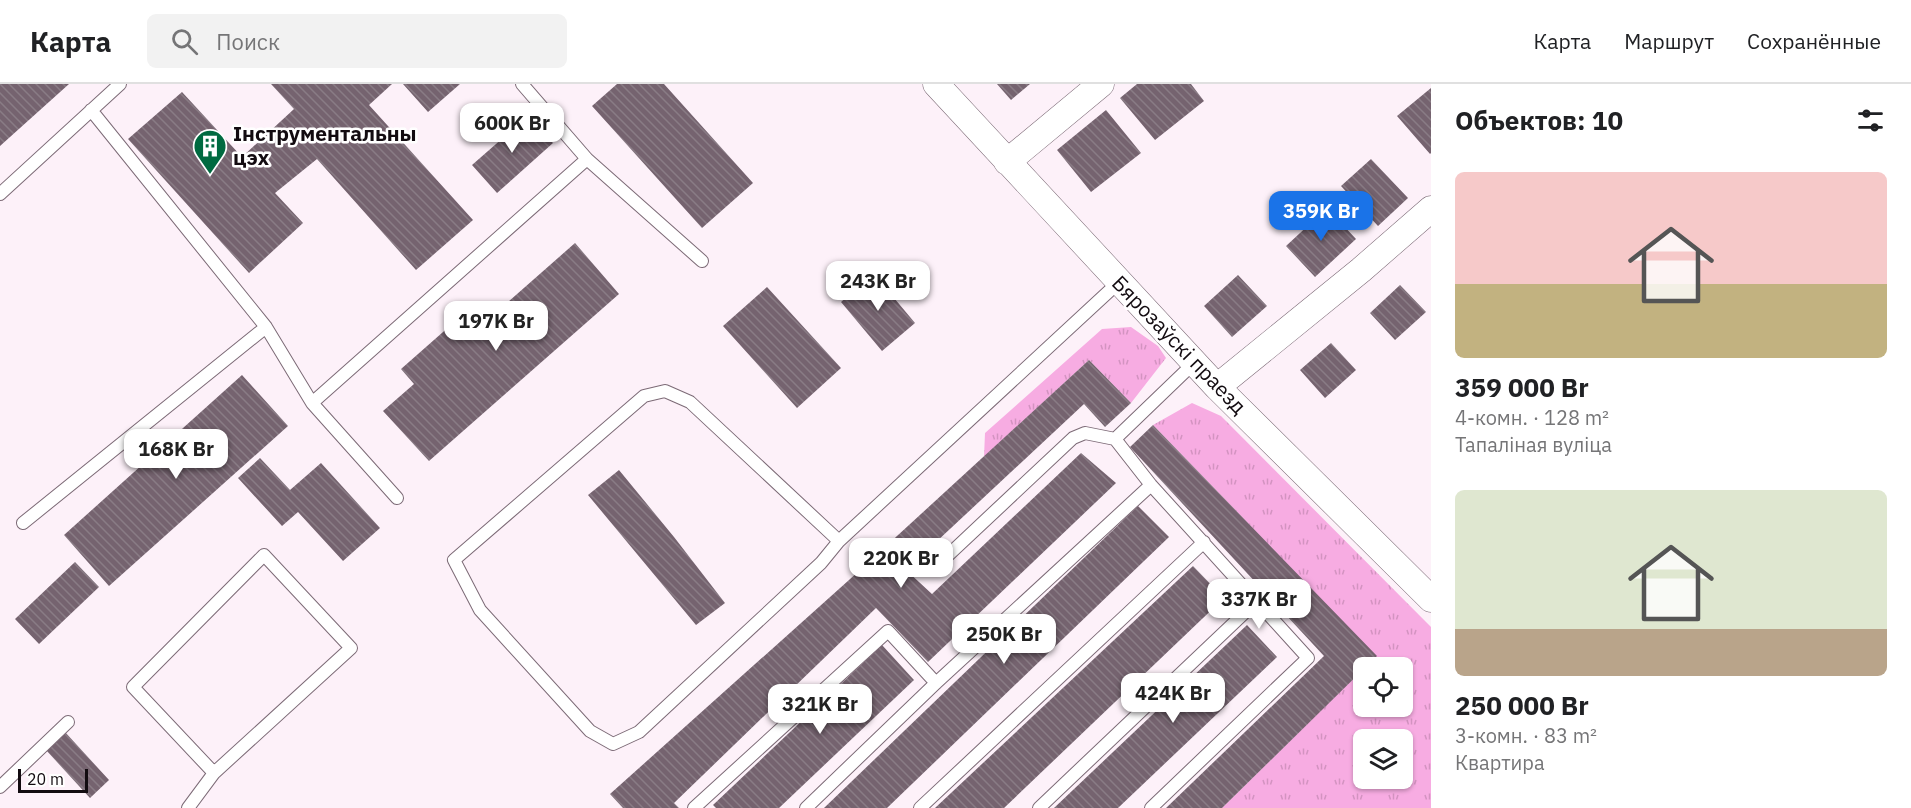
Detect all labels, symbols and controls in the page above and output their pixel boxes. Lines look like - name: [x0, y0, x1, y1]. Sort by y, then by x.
- search box: [147, 14, 567, 68]
- text: Карта: [30, 23, 111, 60]
- icon: search: [168, 25, 201, 58]
- text: Поиск: [216, 27, 280, 56]
- text: Карта: [1533, 27, 1591, 55]
- text: Маршрут: [1624, 27, 1714, 55]
- text: Сохранённые: [1747, 27, 1881, 55]
- pin: 600K Br: [457, 103, 567, 154]
- text: Объектов: 10: [1455, 103, 1623, 137]
- icon: filters: [1854, 104, 1887, 137]
- text: 600K Br: [474, 109, 550, 136]
- place label: Інструментальны цэх: [233, 119, 417, 171]
- building icon: Інструментальны цэх: [192, 128, 228, 175]
- pin: 359K Br: [1266, 191, 1376, 242]
- text: 359K Br: [1283, 197, 1359, 224]
- icon: home: [1617, 211, 1725, 319]
- pin: 243K Br: [823, 261, 933, 312]
- text: 243K Br: [840, 267, 916, 294]
- street label: Бярозаўскі праезд: [1106, 269, 1253, 420]
- pin: 197K Br: [441, 301, 551, 352]
- text: 197K Br: [458, 307, 534, 334]
- text: 359 000 Br: [1455, 370, 1589, 404]
- text: 4-комн. · 128 m²: [1455, 404, 1609, 431]
- pin: 168K Br: [121, 429, 231, 480]
- text: Тапаліная вуліца: [1455, 431, 1612, 458]
- text: 168K Br: [138, 435, 214, 462]
- icon: home: [1617, 529, 1725, 637]
- pin: 220K Br: [846, 538, 956, 589]
- text: 220K Br: [863, 544, 939, 571]
- pin: 337K Br: [1204, 579, 1314, 630]
- text: 337K Br: [1221, 585, 1297, 612]
- pin: 250K Br: [949, 614, 1059, 665]
- text: 250K Br: [966, 620, 1042, 647]
- map controls: [1353, 657, 1413, 789]
- button: locate: [1353, 657, 1413, 717]
- pin: 424K Br: [1118, 673, 1228, 724]
- text: 424K Br: [1135, 679, 1211, 706]
- pin: 321K Br: [765, 684, 875, 735]
- text: 250 000 Br: [1455, 688, 1589, 722]
- text: 321K Br: [782, 690, 858, 717]
- text: 3-комн. · 83 m²: [1455, 722, 1597, 749]
- button: layers: [1353, 729, 1413, 789]
- text: Квартира: [1455, 749, 1545, 776]
- scale bar: [18, 766, 88, 794]
- text: 20 m: [27, 769, 64, 789]

